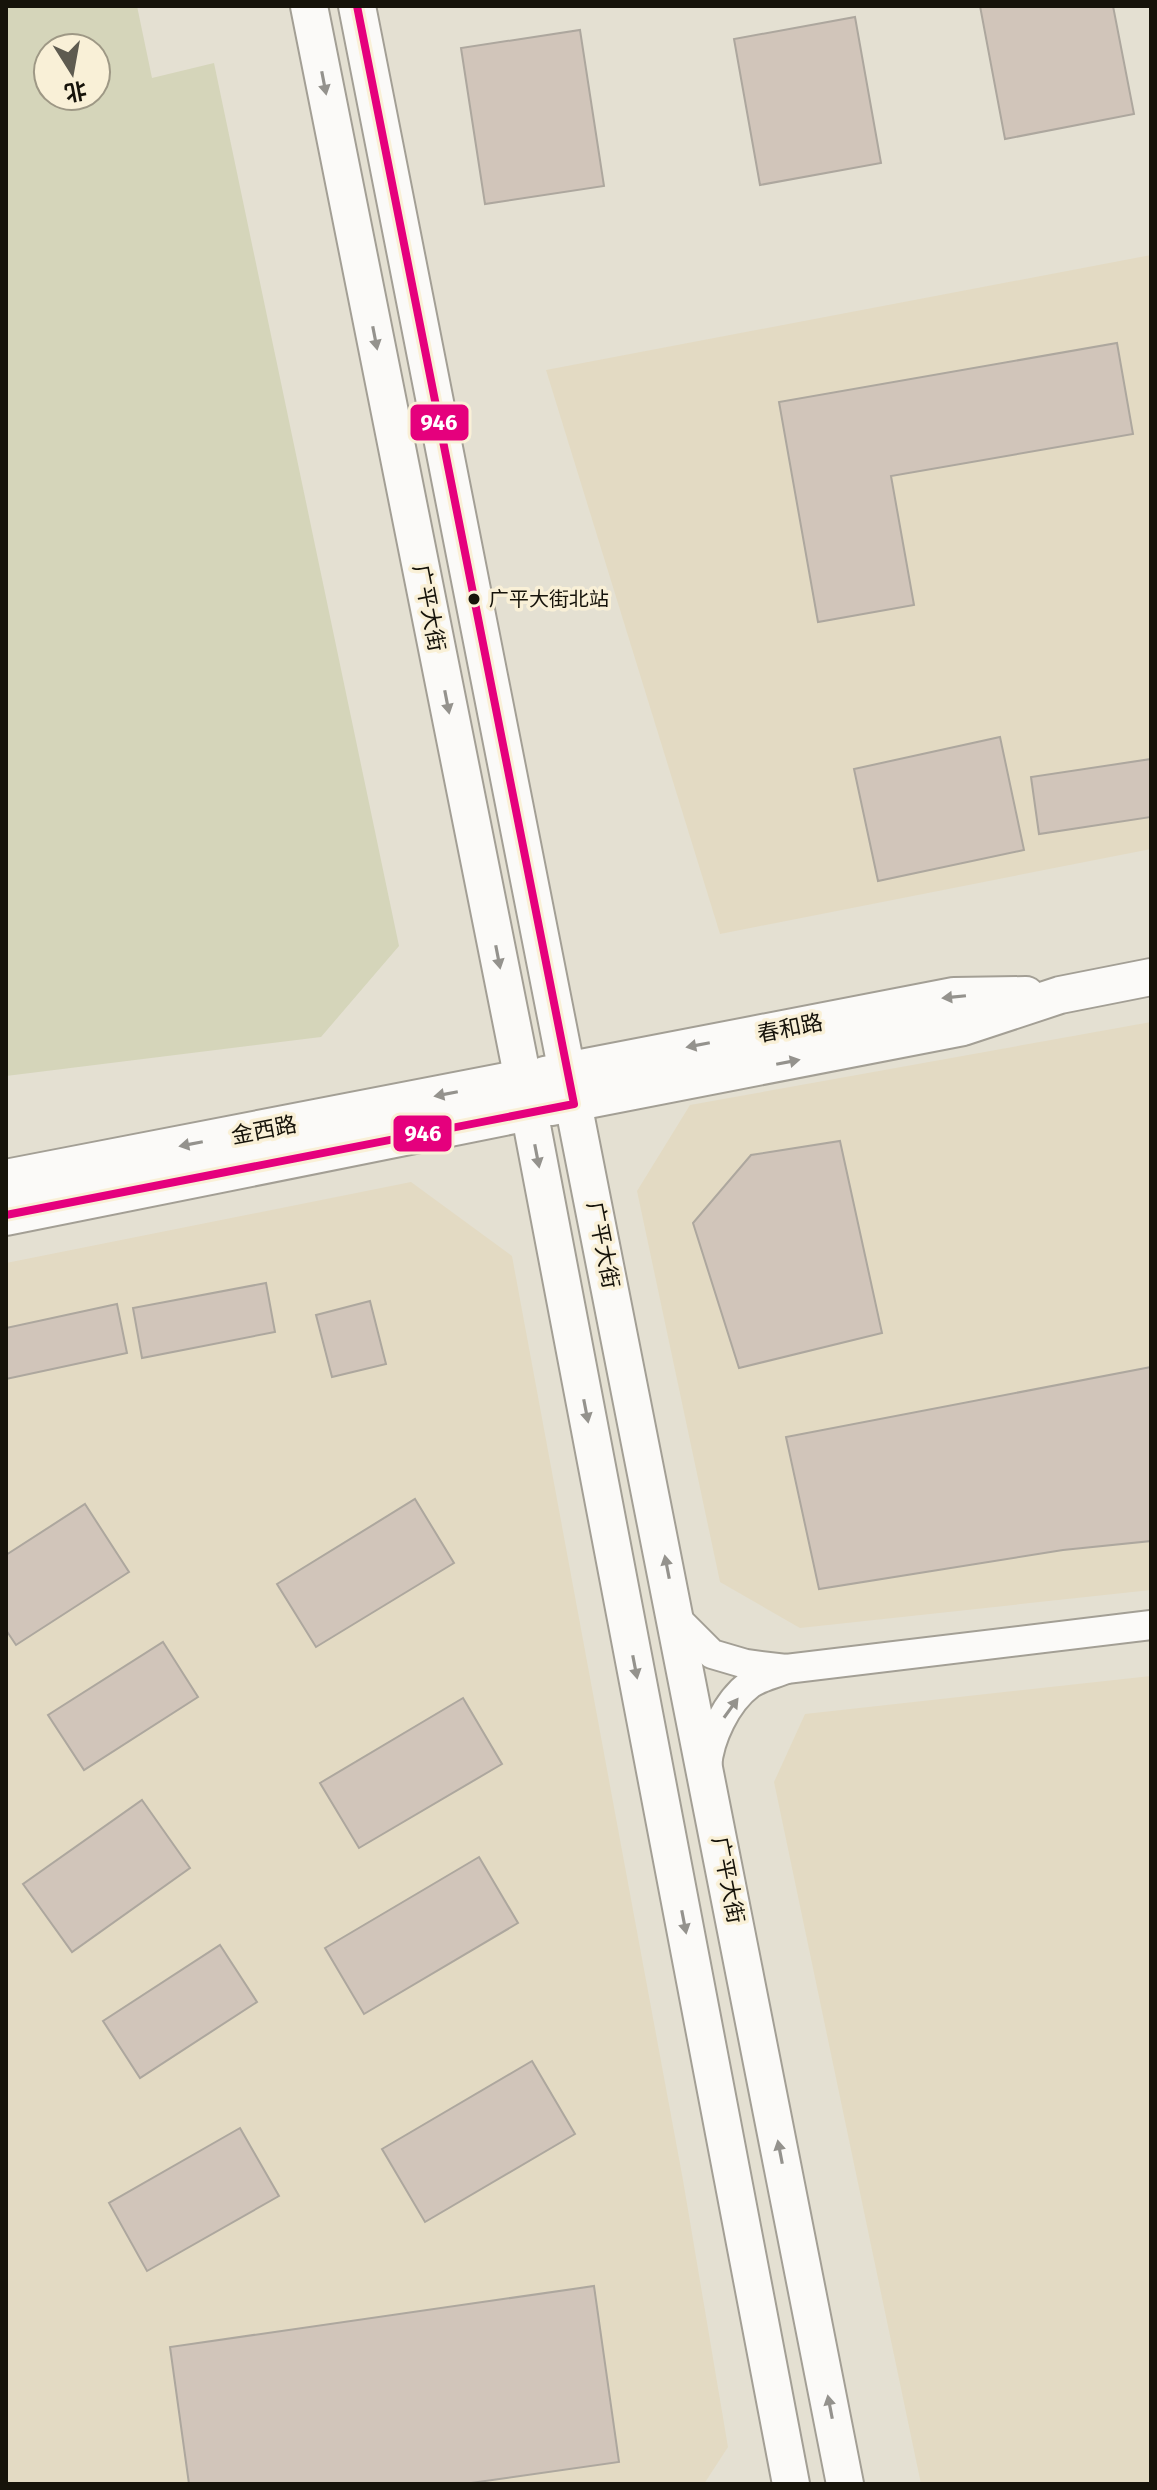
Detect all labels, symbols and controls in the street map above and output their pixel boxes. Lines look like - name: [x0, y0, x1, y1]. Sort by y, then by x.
- north arrow: [32, 32, 112, 112]
- one-way arrow: [318, 70, 331, 95]
- text: 北: [62, 76, 89, 106]
- one-way arrow: [369, 325, 382, 350]
- line badge: 946: [409, 403, 470, 442]
- text: 946: [421, 409, 457, 436]
- street label: 广平大街: [407, 562, 451, 654]
- place label: 广平大街北站: [489, 587, 609, 611]
- marker: 广平大街北站: [466, 591, 482, 607]
- one-way arrow: [442, 690, 454, 715]
- one-way arrow: [492, 945, 505, 970]
- one-way arrow: [941, 991, 966, 1004]
- street label: 春和路: [755, 1008, 825, 1048]
- one-way arrow: [686, 1039, 711, 1052]
- one-way arrow: [776, 1055, 801, 1067]
- one-way arrow: [433, 1089, 458, 1101]
- street label: 金西路: [229, 1110, 299, 1150]
- line badge: 946: [392, 1114, 453, 1153]
- text: 946: [405, 1120, 441, 1147]
- one-way arrow: [178, 1138, 203, 1151]
- one-way arrow: [532, 1144, 544, 1169]
- street label: 广平大街: [581, 1199, 625, 1291]
- one-way arrow: [581, 1399, 593, 1424]
- one-way arrow: [660, 1554, 673, 1579]
- one-way arrow: [629, 1655, 642, 1680]
- one-way arrow: [723, 1698, 739, 1718]
- street label: 广平大街: [706, 1834, 750, 1926]
- one-way arrow: [678, 1910, 690, 1935]
- one-way arrow: [774, 2139, 786, 2164]
- one-way arrow: [823, 2395, 836, 2420]

